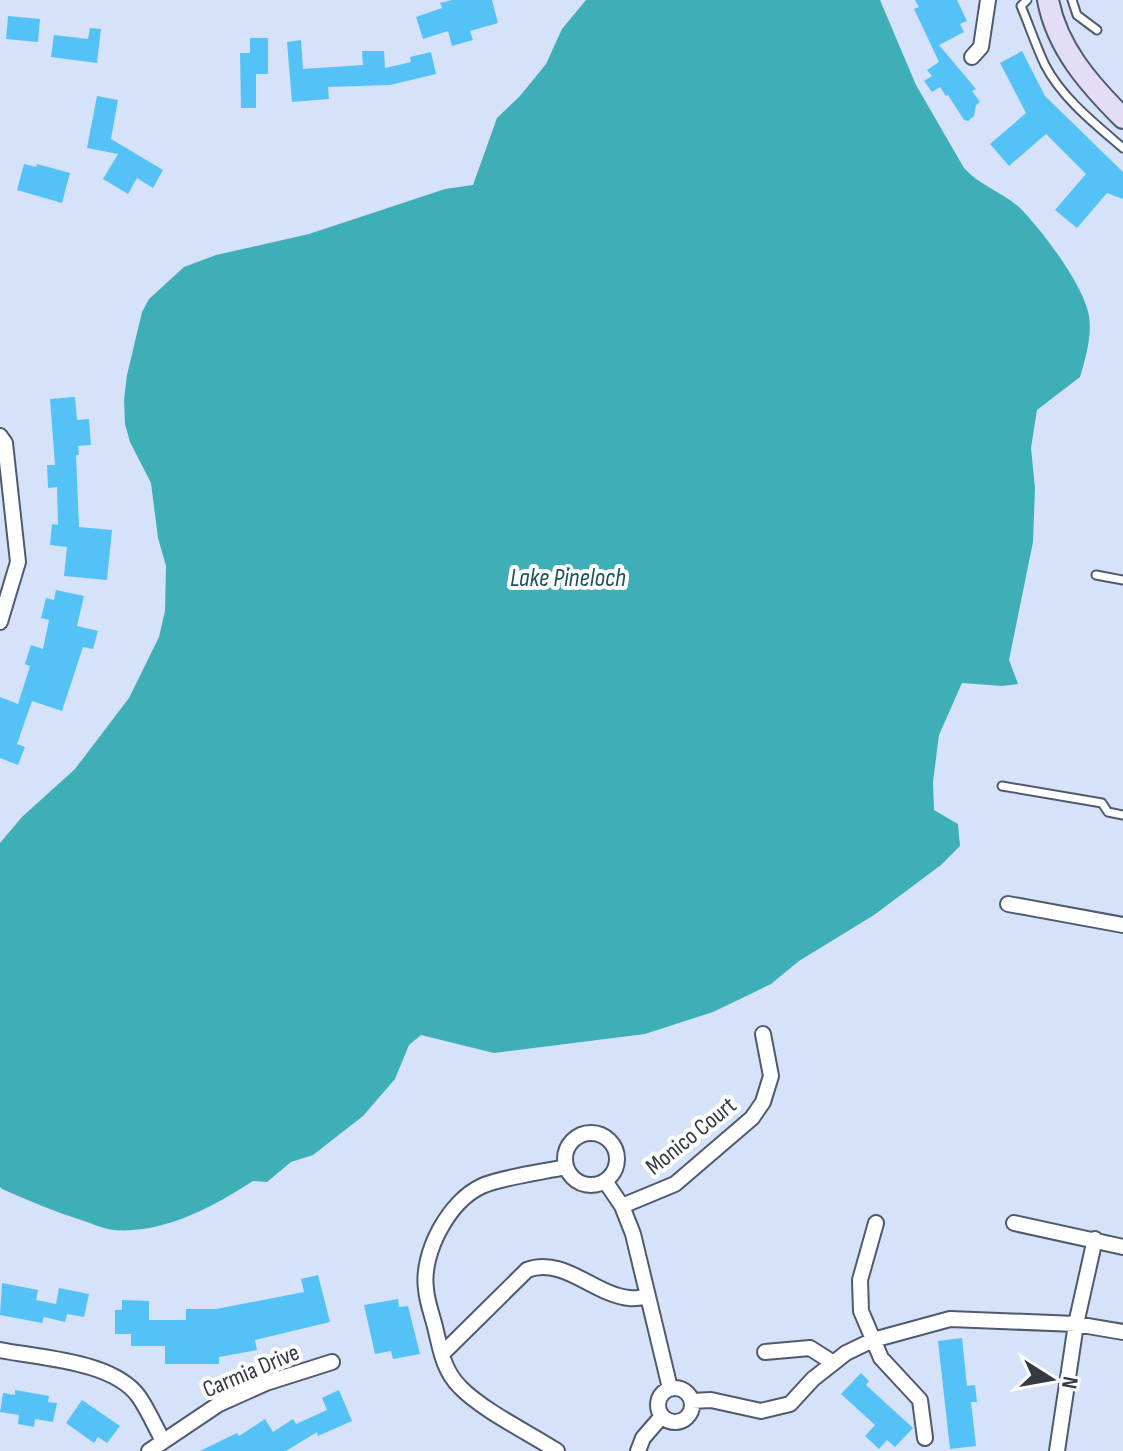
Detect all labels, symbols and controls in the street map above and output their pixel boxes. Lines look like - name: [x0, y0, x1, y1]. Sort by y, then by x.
- water label: Lake Pineloch: [510, 563, 626, 594]
- street label: Monico Court: [640, 1091, 742, 1181]
- street label: Carmia Drive: [198, 1338, 304, 1404]
- north arrow: [1011, 1339, 1091, 1419]
- text: N: [1055, 1374, 1084, 1391]

